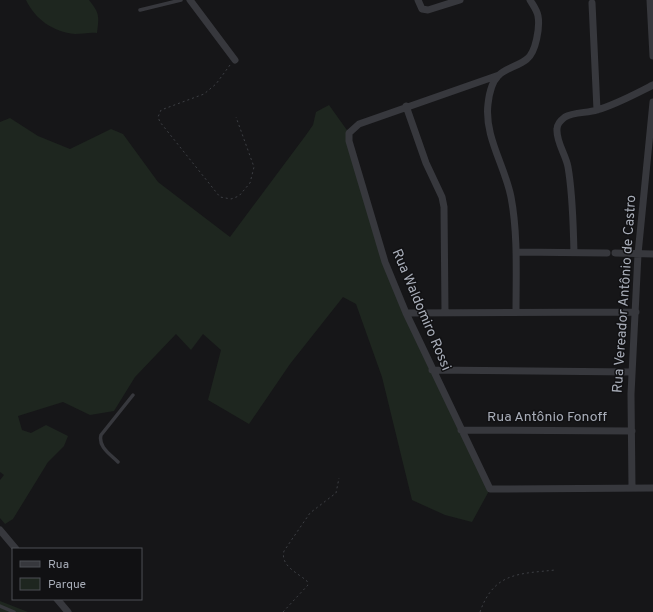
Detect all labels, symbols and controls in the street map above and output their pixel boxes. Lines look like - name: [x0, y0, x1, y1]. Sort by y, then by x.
- street label: Rua Vereador Antônio de Castro: [610, 194, 640, 394]
- street label: Rua Waldomiro Rossi: [388, 247, 454, 373]
- street label: Rua Antônio Fonoff: [487, 409, 607, 426]
- legend: [12, 548, 142, 600]
- text: Rua: [48, 557, 69, 573]
- text: Parque: [48, 577, 86, 593]

